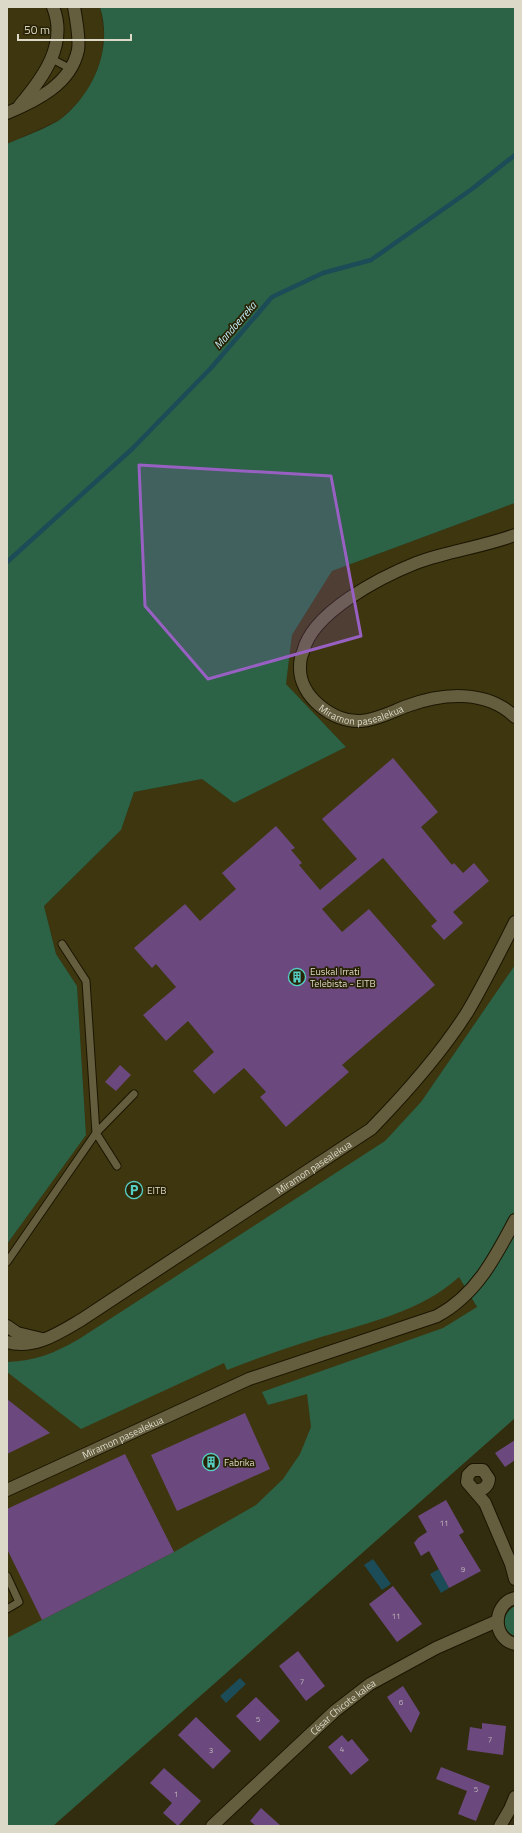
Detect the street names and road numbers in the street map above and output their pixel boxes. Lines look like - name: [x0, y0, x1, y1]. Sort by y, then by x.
- street label: Miramon pasealekua: [318, 696, 406, 712]
- street label: Miramon pasealekua: [273, 1137, 355, 1198]
- street label: Miramon pasealekua: [80, 1412, 166, 1463]
- street label: César Chicote kalea: [307, 1675, 378, 1739]

